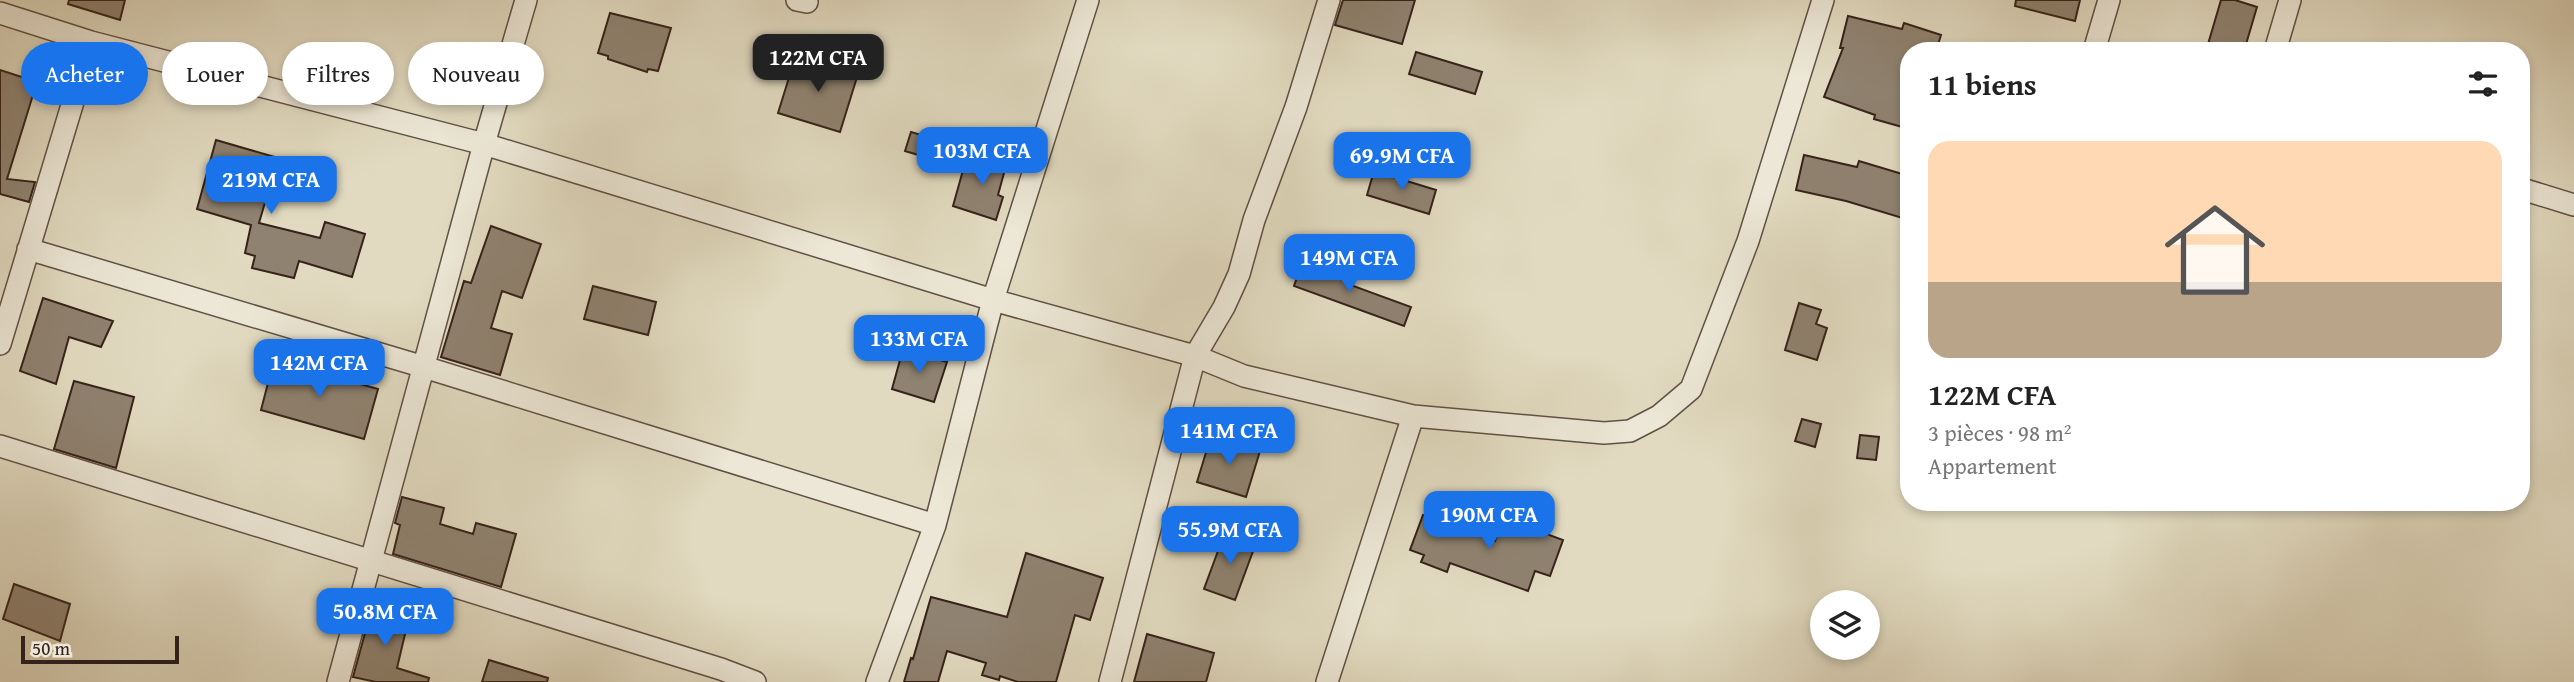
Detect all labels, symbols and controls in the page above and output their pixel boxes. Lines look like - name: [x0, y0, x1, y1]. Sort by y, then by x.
- pin: 122M CFA: [746, 34, 890, 94]
- text: 122M CFA: [769, 40, 867, 73]
- chip: Acheter: [21, 42, 148, 105]
- chip: Louer: [162, 42, 268, 105]
- chip: Filtres: [282, 42, 394, 105]
- chip: Nouveau: [408, 42, 544, 105]
- text: 11 biens: [1928, 62, 2037, 106]
- icon: filters: [2464, 65, 2502, 103]
- pin: 103M CFA: [910, 128, 1054, 187]
- pin: 69.9M CFA: [1322, 132, 1482, 192]
- text: 103M CFA: [933, 133, 1031, 166]
- text: 69.9M CFA: [1349, 138, 1455, 171]
- pin: 219M CFA: [199, 156, 343, 216]
- text: 219M CFA: [222, 162, 320, 195]
- icon: home: [2152, 187, 2278, 313]
- pin: 149M CFA: [1277, 234, 1421, 294]
- text: 149M CFA: [1300, 240, 1398, 273]
- pin: 133M CFA: [847, 316, 991, 375]
- text: 133M CFA: [870, 321, 968, 354]
- pin: 142M CFA: [247, 340, 391, 399]
- text: 142M CFA: [270, 345, 368, 378]
- text: 122M CFA: [1928, 372, 2056, 416]
- pin: 141M CFA: [1157, 407, 1301, 467]
- text: 141M CFA: [1180, 413, 1278, 446]
- text: 3 pièces · 98 m²: [1928, 416, 2072, 449]
- text: Appartement: [1928, 449, 2057, 482]
- pin: 190M CFA: [1417, 491, 1561, 551]
- text: 190M CFA: [1440, 497, 1538, 530]
- pin: 55.9M CFA: [1150, 506, 1310, 566]
- text: 55.9M CFA: [1177, 512, 1283, 545]
- pin: 50.8M CFA: [305, 588, 465, 648]
- map controls: [1810, 590, 1880, 660]
- button: layers: [1810, 590, 1880, 660]
- text: 50.8M CFA: [332, 594, 438, 627]
- scale bar: [21, 633, 178, 665]
- text: 50 m: [32, 634, 70, 662]

